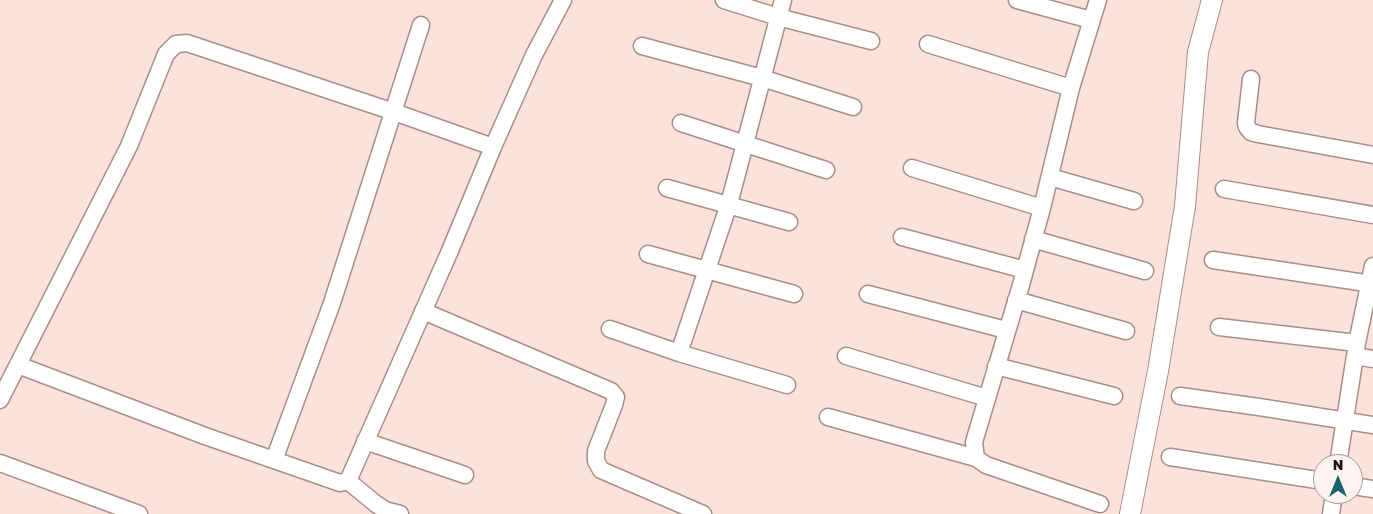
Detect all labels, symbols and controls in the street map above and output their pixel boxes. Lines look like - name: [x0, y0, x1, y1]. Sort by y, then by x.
- north arrow: [1313, 454, 1363, 504]
- text: N: [1333, 456, 1343, 473]

